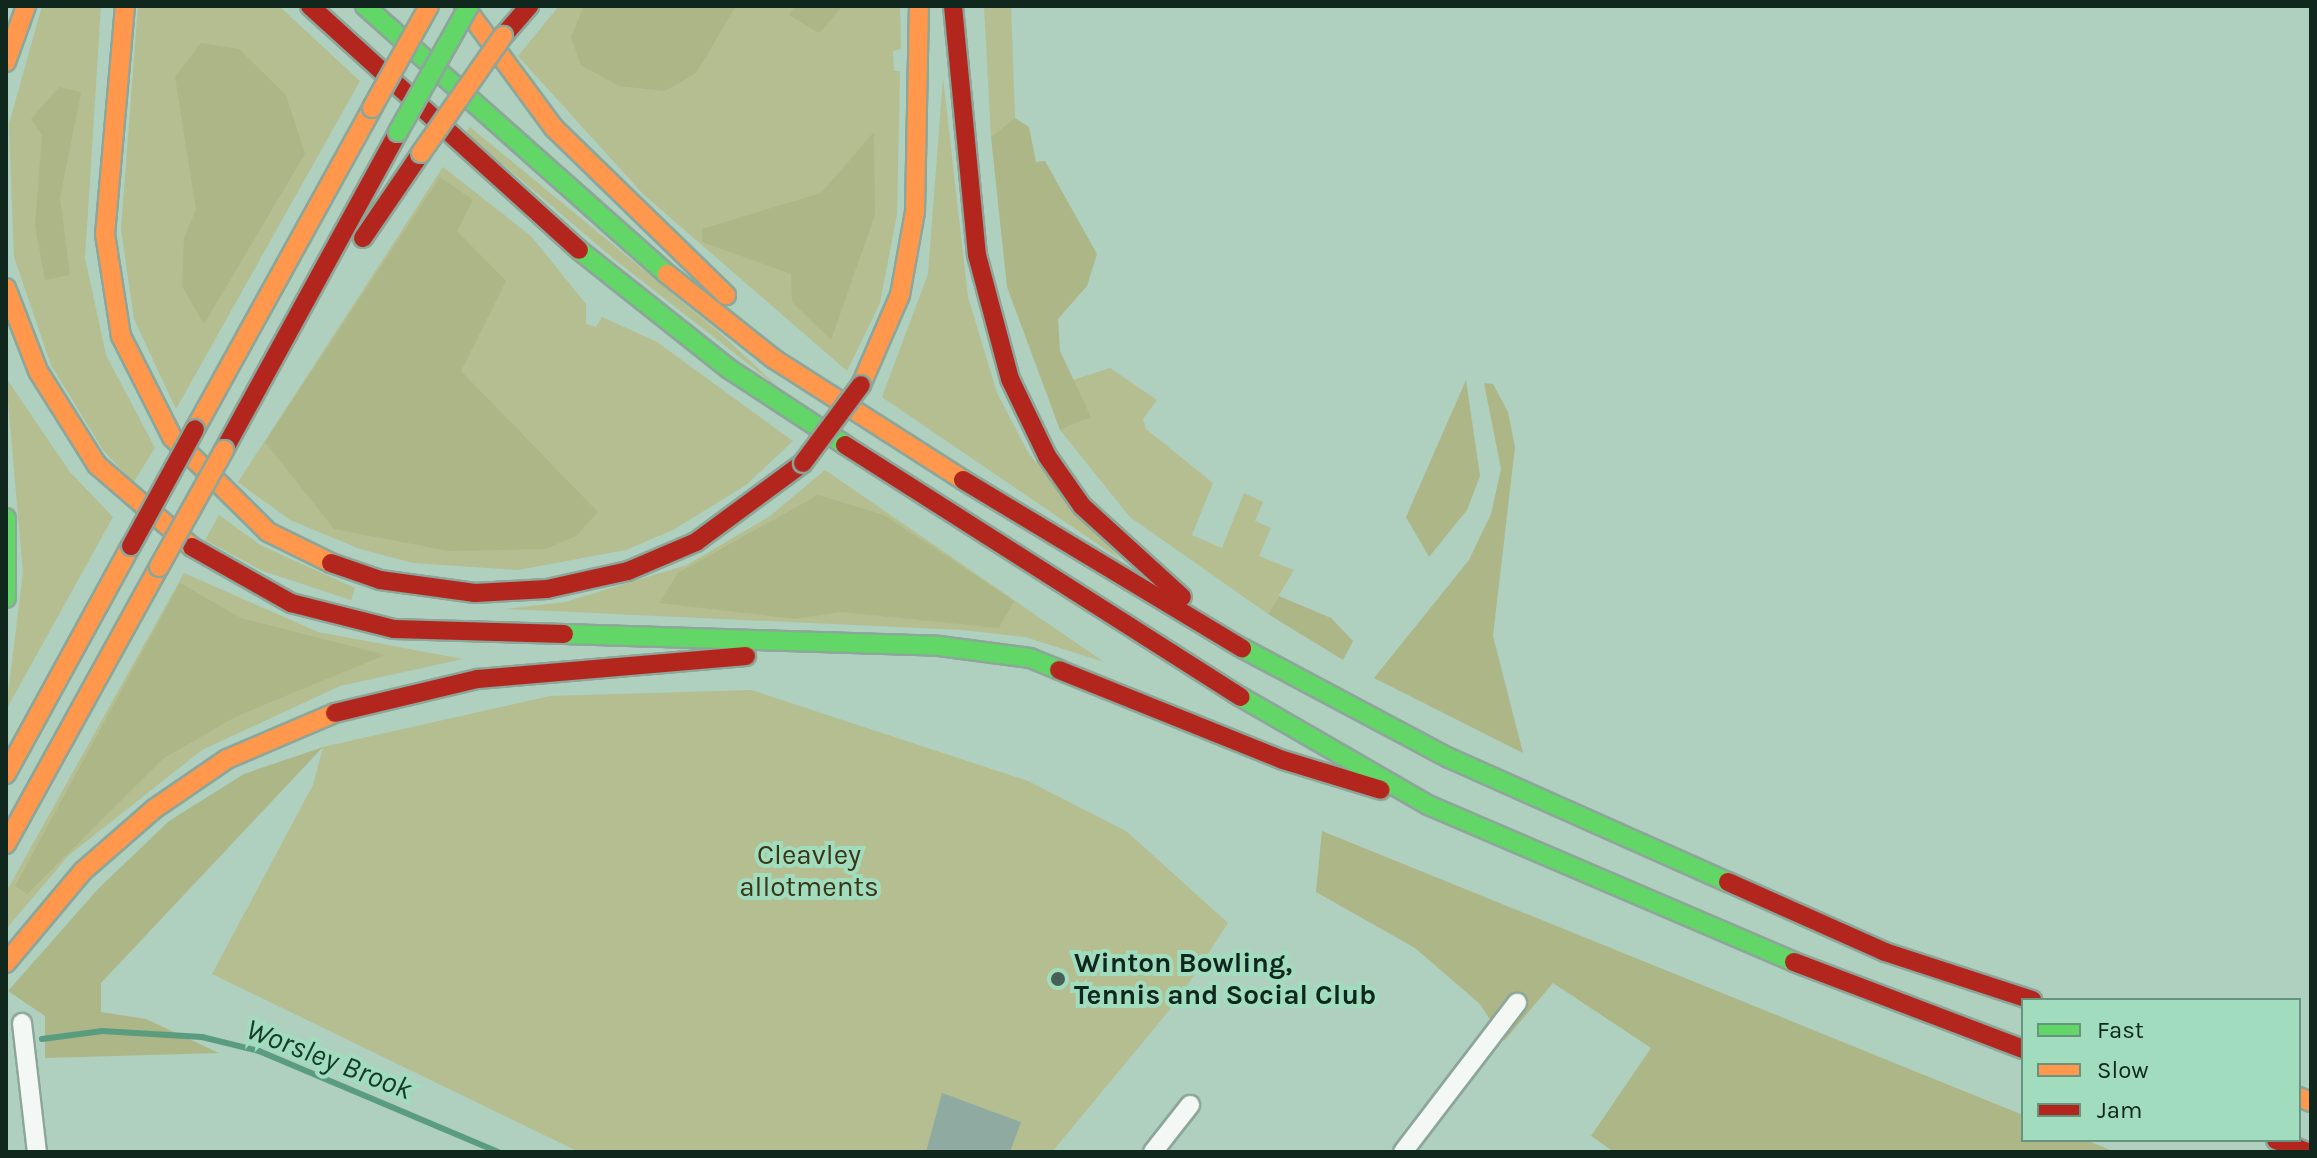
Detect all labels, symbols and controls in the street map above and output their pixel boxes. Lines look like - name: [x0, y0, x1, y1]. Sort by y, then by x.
- park label: Cleavley allotments: [739, 838, 879, 904]
- place label: Winton Bowling, Tennis and Social Club: [1074, 946, 1376, 1012]
- marker: Winton Bowling, Tennis and Social Club: [1049, 970, 1067, 988]
- legend: [2021, 998, 2301, 1142]
- water label: Worsley Brook: [241, 1011, 417, 1107]
- text: Fast: [2097, 1016, 2144, 1044]
- text: Slow: [2097, 1056, 2149, 1084]
- text: Jam: [2097, 1096, 2142, 1124]

